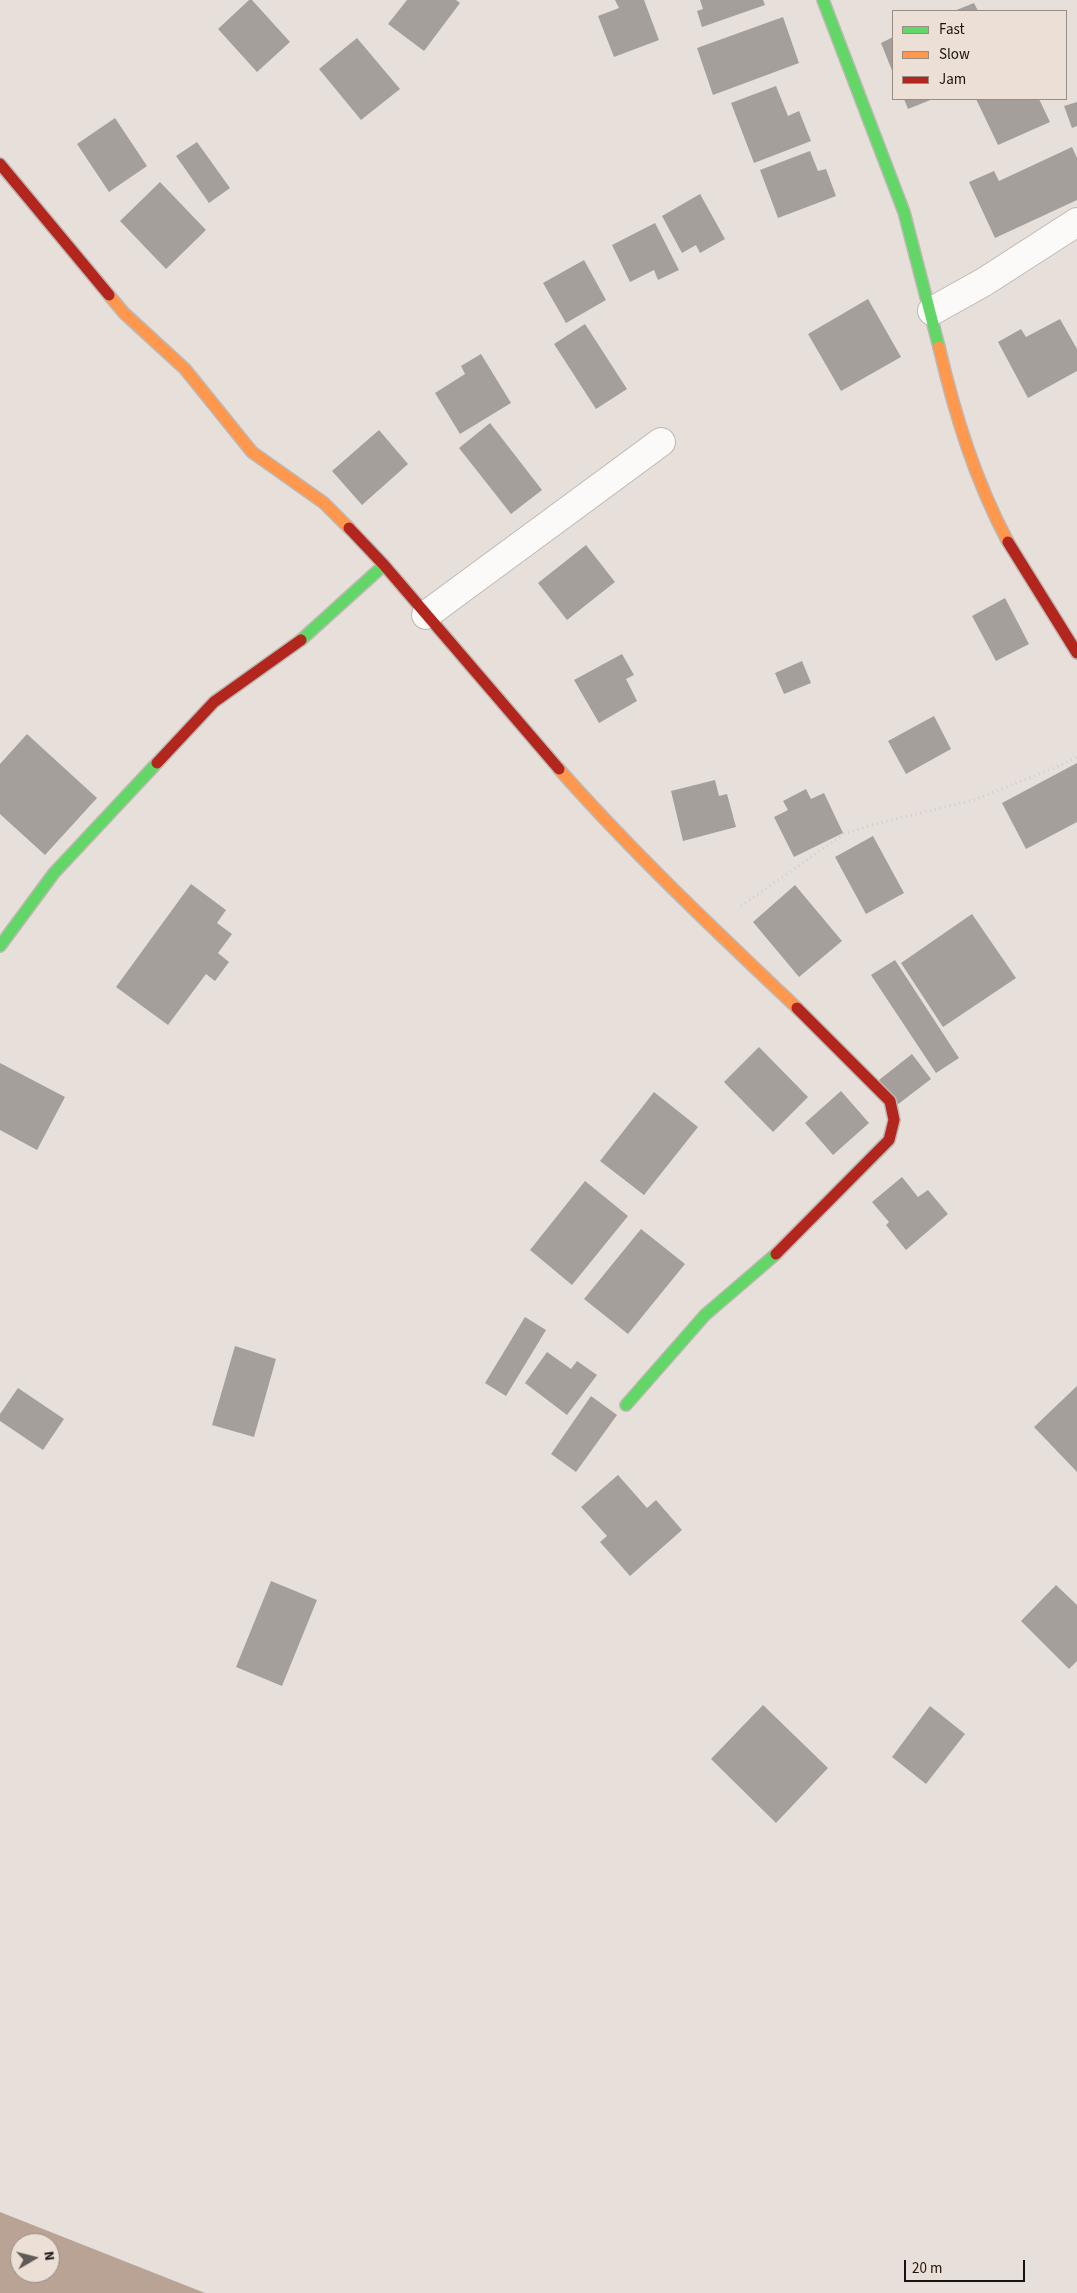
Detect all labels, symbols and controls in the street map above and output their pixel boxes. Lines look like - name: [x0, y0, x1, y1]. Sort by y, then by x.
- legend: [892, 10, 1067, 100]
- text: Fast: [939, 19, 965, 40]
- text: Slow: [939, 44, 970, 65]
- text: Jam: [939, 69, 966, 90]
- north arrow: [10, 2233, 60, 2283]
- text: N: [38, 2250, 59, 2262]
- scale bar: [907, 2250, 1028, 2282]
- text: 20 m: [912, 2258, 942, 2279]

